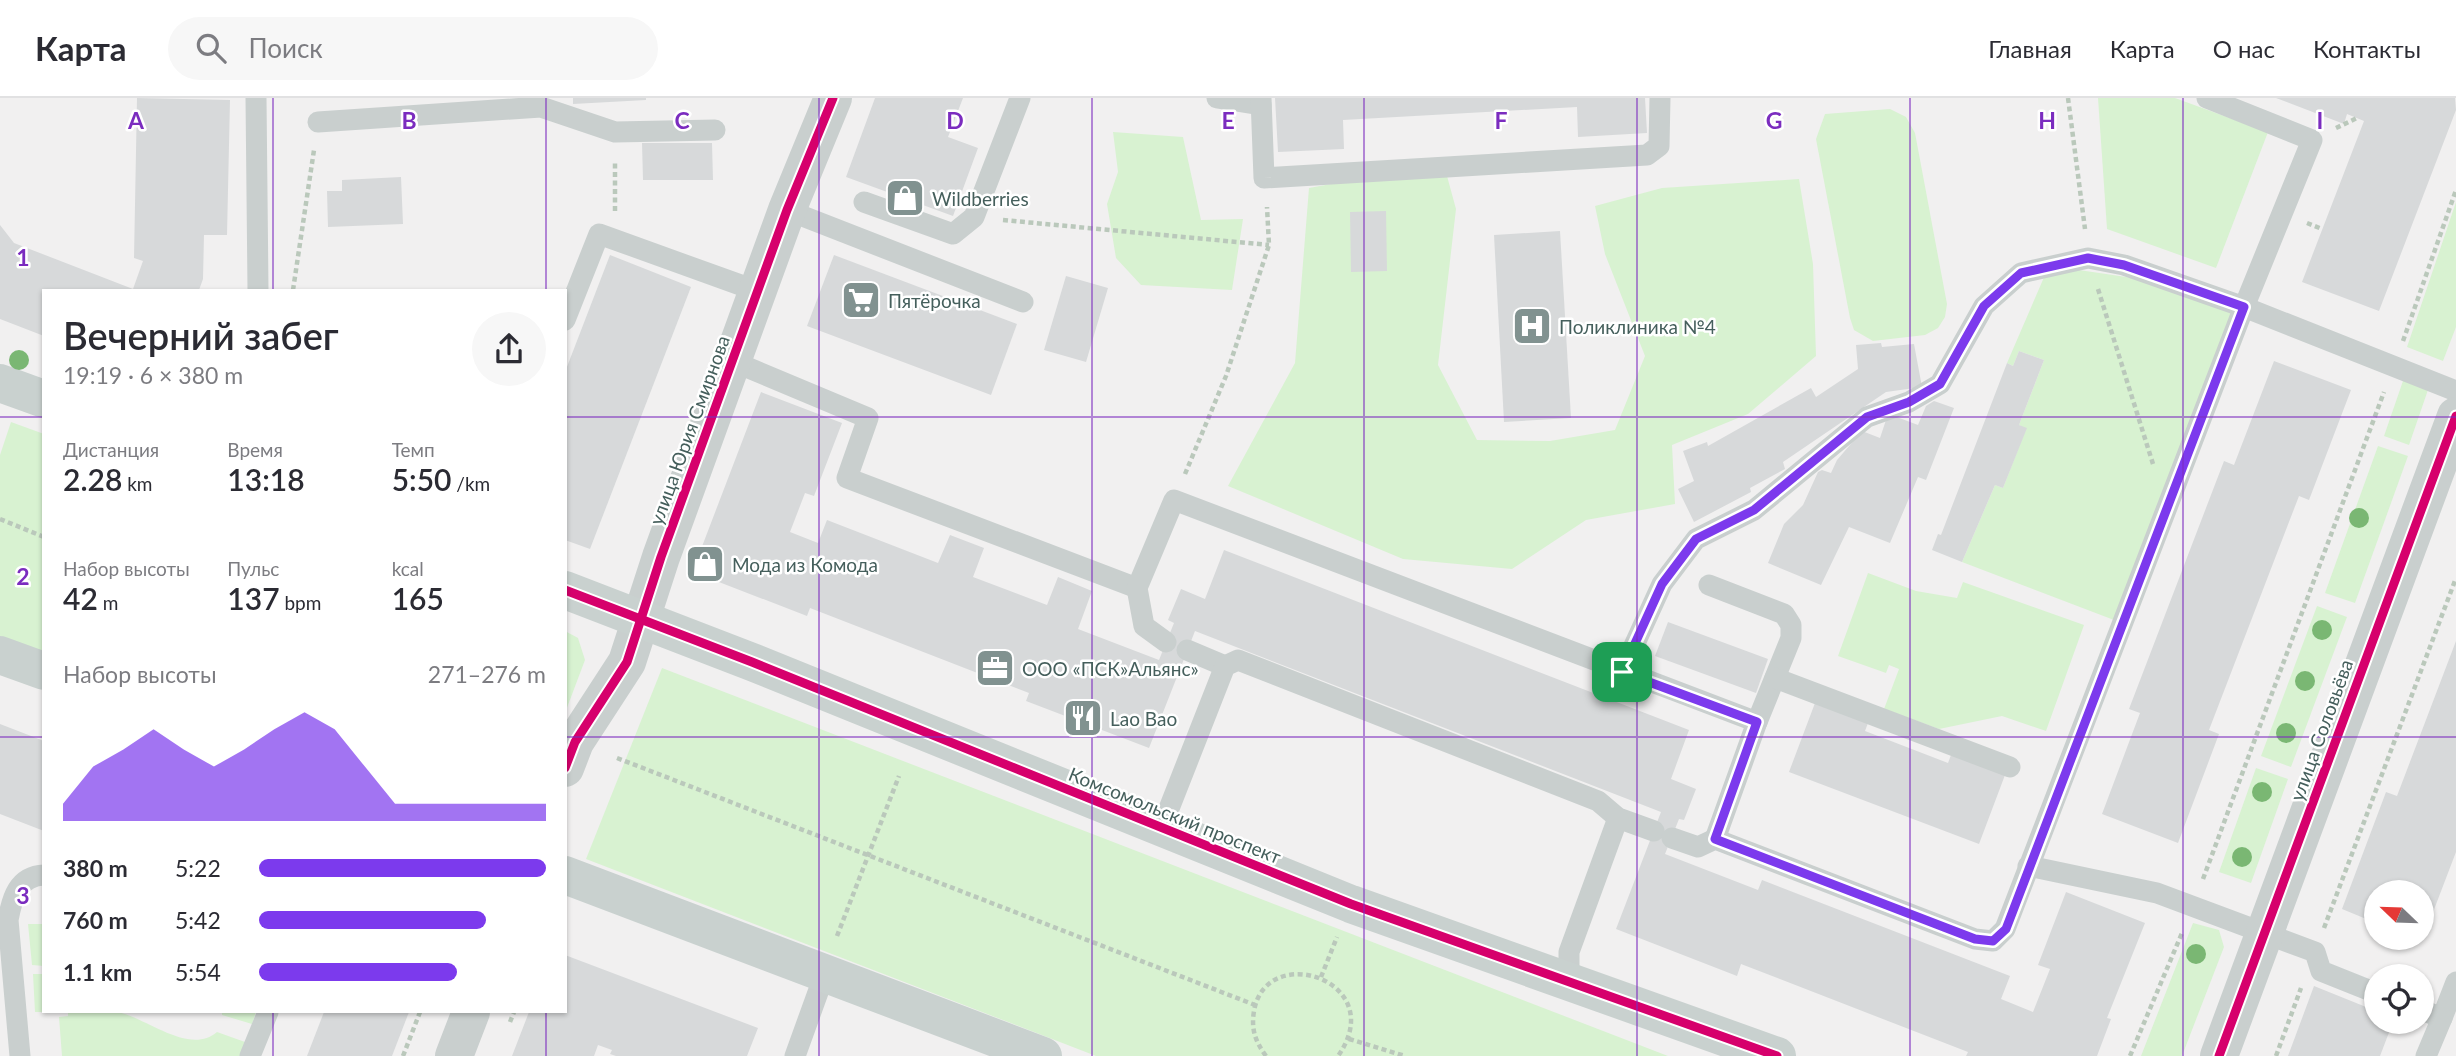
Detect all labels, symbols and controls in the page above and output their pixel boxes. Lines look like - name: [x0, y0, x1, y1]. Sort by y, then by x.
- search box: [168, 17, 658, 80]
- text: Карта: [35, 28, 126, 68]
- icon: search: [192, 29, 230, 67]
- text: Поиск: [248, 32, 323, 64]
- text: Главная: [1988, 34, 2072, 63]
- text: Карта: [2110, 34, 2175, 63]
- text: О нас: [2213, 34, 2275, 63]
- text: Контакты: [2313, 34, 2421, 63]
- text: A: [127, 106, 145, 134]
- text: B: [401, 106, 417, 134]
- text: C: [674, 106, 690, 134]
- text: D: [946, 106, 964, 134]
- text: E: [1221, 106, 1235, 134]
- text: F: [1494, 106, 1508, 134]
- text: G: [1766, 106, 1782, 134]
- text: H: [2038, 106, 2056, 134]
- text: I: [2317, 106, 2323, 134]
- shop icon: Wildberries: [884, 177, 926, 219]
- place label: Wildberries: [932, 187, 1029, 210]
- text: 1: [16, 243, 30, 271]
- supermarket icon: Пятёрочка: [840, 279, 882, 321]
- place label: Пятёрочка: [888, 289, 981, 312]
- hospital icon: Поликлиника №4: [1511, 305, 1553, 347]
- text: Вечерний забег: [63, 312, 339, 358]
- button: share: [472, 312, 546, 386]
- place label: Поликлиника №4: [1559, 315, 1716, 338]
- street label: улица Юрия Смирнова: [644, 332, 734, 528]
- text: 19:19 · 6 × 380 m: [63, 361, 243, 389]
- text: Дистанция: [63, 438, 159, 461]
- text: Время: [227, 438, 283, 461]
- text: Темп: [392, 438, 435, 461]
- text: 2.28: [63, 461, 122, 497]
- text: 13:18: [227, 461, 305, 497]
- text: 5:50: [392, 461, 451, 497]
- text: km: [122, 472, 152, 495]
- text: /km: [451, 472, 490, 495]
- shop icon: Мода из Комода: [684, 543, 726, 585]
- place label: Мода из Комода: [732, 553, 878, 576]
- text: Набор высоты: [63, 557, 190, 580]
- text: Пульс: [227, 557, 279, 580]
- text: kcal: [392, 557, 424, 580]
- text: 2: [16, 562, 30, 590]
- text: 42: [63, 580, 98, 616]
- text: 137: [227, 580, 280, 616]
- text: 165: [392, 580, 444, 616]
- text: m: [98, 591, 118, 614]
- text: bpm: [280, 591, 321, 614]
- pin: [1592, 642, 1652, 702]
- office icon: ООО «ПСК»Альянс»: [974, 647, 1016, 689]
- icon: arrive: [1603, 653, 1641, 691]
- street label: улица Соловьёва: [2285, 656, 2357, 804]
- place label: ООО «ПСК»Альянс»: [1022, 657, 1199, 680]
- text: Набор высоты: [63, 660, 217, 688]
- text: 271–276 m: [428, 660, 546, 688]
- restaurant icon: Lao Bao: [1062, 697, 1104, 739]
- place label: Lao Bao: [1110, 707, 1177, 730]
- street label: Комсомольский проспект: [1065, 762, 1285, 868]
- text: 380 m: [63, 854, 128, 882]
- text: 5:22: [175, 854, 221, 882]
- north arrow: [2364, 880, 2434, 950]
- map controls: [2364, 880, 2434, 1034]
- text: 3: [16, 881, 30, 909]
- text: 760 m: [63, 906, 128, 934]
- text: 5:42: [175, 906, 221, 934]
- text: 1.1 km: [63, 958, 132, 986]
- text: 5:54: [175, 958, 221, 986]
- button: locate: [2364, 964, 2434, 1034]

